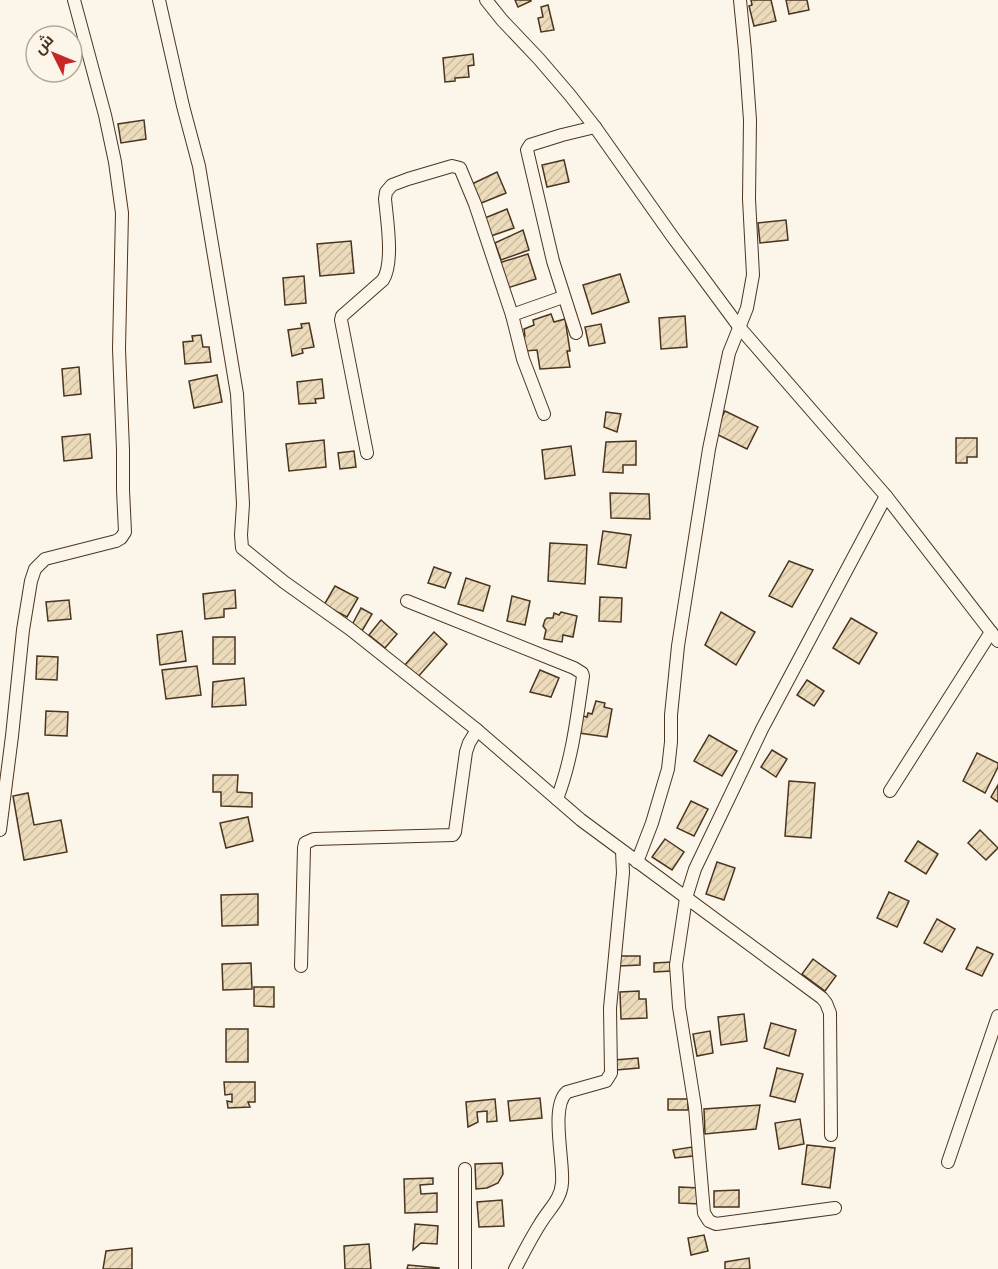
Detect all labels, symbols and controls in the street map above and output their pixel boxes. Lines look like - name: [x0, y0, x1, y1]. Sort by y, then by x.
- north arrow: [24, 24, 84, 84]
- text: ش: [29, 30, 57, 58]

